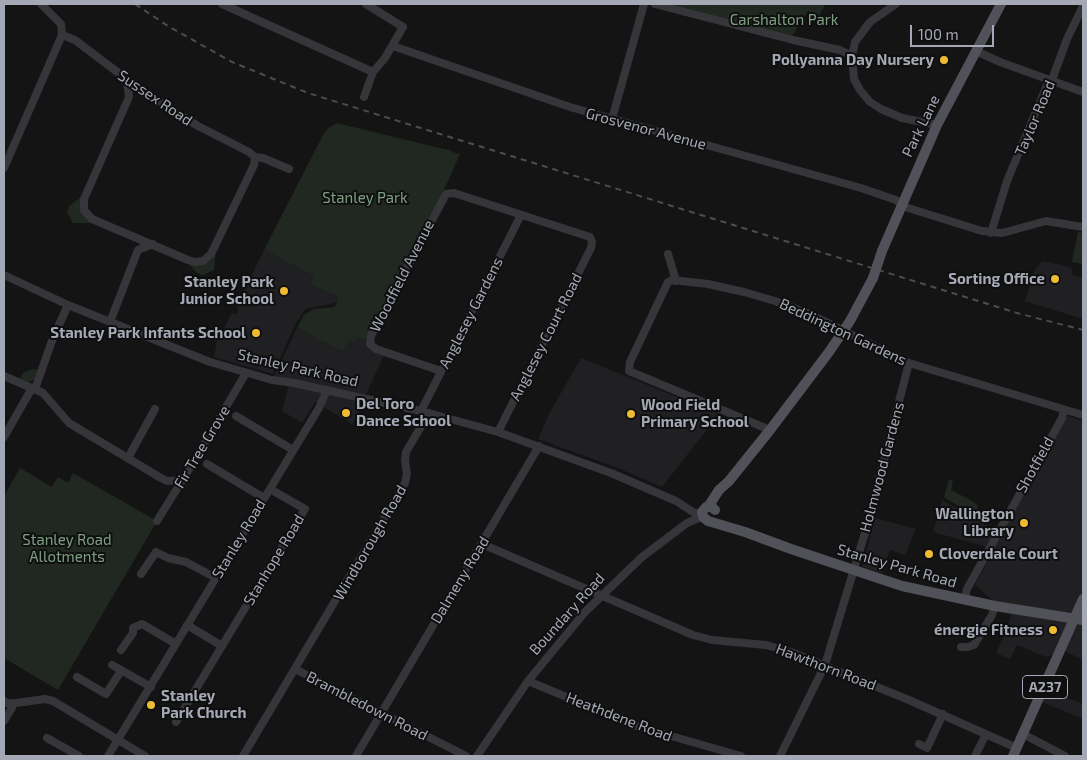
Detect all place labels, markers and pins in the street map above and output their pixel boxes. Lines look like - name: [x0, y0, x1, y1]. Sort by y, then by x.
- place label: Pollyanna Day Nursery: [772, 51, 934, 69]
- marker: Pollyanna Day Nursery: [938, 54, 950, 66]
- place label: Sorting Office: [948, 270, 1045, 288]
- place label: Stanley Park Junior School: [180, 273, 274, 308]
- marker: Sorting Office: [1049, 273, 1061, 285]
- marker: Stanley Park Junior School: [278, 285, 290, 297]
- place label: Stanley Park Infants School: [50, 324, 246, 342]
- marker: Stanley Park Infants School: [250, 327, 262, 339]
- place label: Del Toro Dance School: [356, 395, 451, 430]
- place label: Wood Field Primary School: [641, 396, 749, 431]
- marker: Del Toro Dance School: [340, 407, 352, 419]
- marker: Wood Field Primary School: [625, 408, 637, 420]
- place label: Wallington Library: [935, 505, 1014, 540]
- marker: Wallington Library: [1018, 517, 1030, 529]
- place label: Cloverdale Court: [939, 545, 1058, 563]
- marker: Cloverdale Court: [923, 548, 935, 560]
- place label: énergie Fitness: [934, 621, 1043, 639]
- marker: énergie Fitness: [1047, 624, 1059, 636]
- place label: Stanley Park Church: [161, 687, 246, 722]
- marker: Stanley Park Church: [145, 699, 157, 711]

